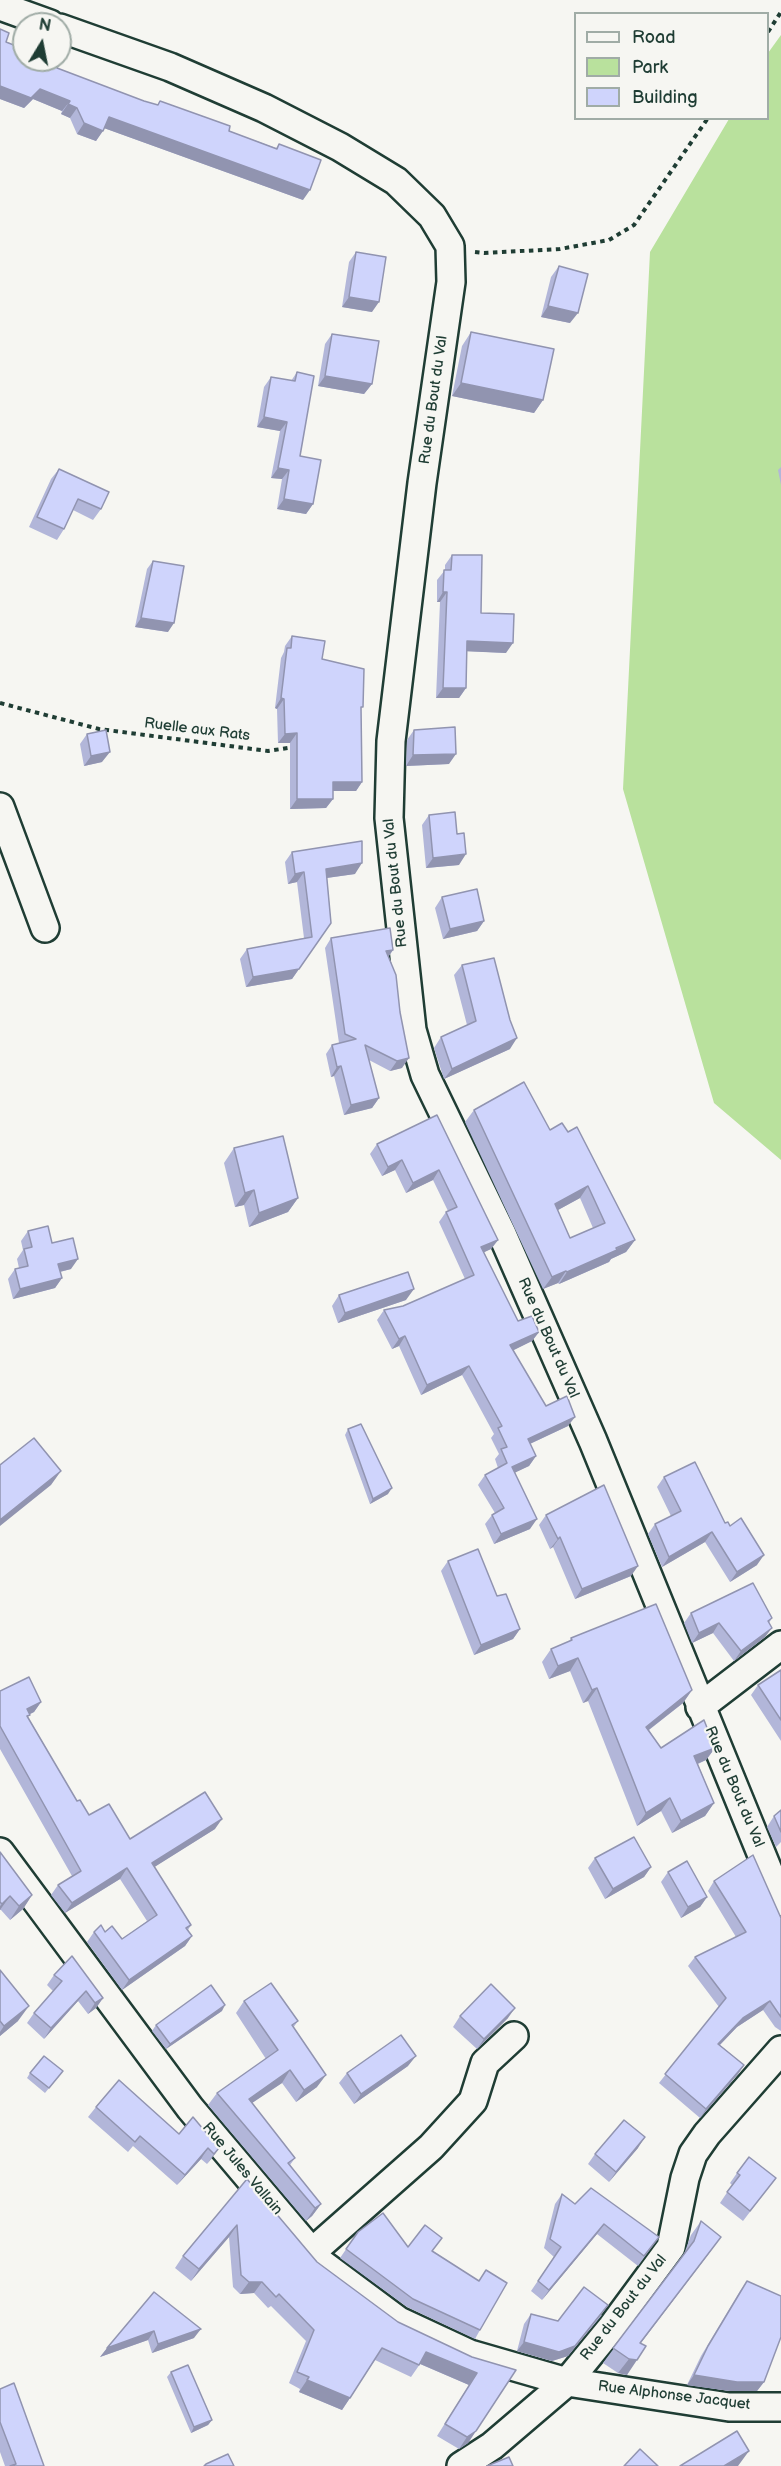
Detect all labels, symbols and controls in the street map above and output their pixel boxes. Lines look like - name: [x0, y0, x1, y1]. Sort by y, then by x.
- north arrow: [12, 12, 72, 72]
- legend: [574, 12, 769, 120]
- text: N: [37, 15, 52, 36]
- text: Road: [632, 27, 676, 48]
- text: Park: [632, 57, 668, 78]
- text: Building: [632, 87, 698, 108]
- street label: Rue du Bout du Val: [416, 335, 452, 465]
- street label: Ruelle aux Rats: [143, 715, 251, 745]
- street label: Rue du Bout du Val: [380, 818, 412, 948]
- street label: Rue du Bout du Val: [513, 1275, 583, 1401]
- street label: Rue du Bout du Val: [700, 1724, 768, 1850]
- street label: Rue Jules Vallain: [198, 2119, 286, 2219]
- street label: Rue du Bout du Val: [577, 2251, 671, 2365]
- street label: Rue Alphonse Jacquet: [597, 2378, 751, 2414]

